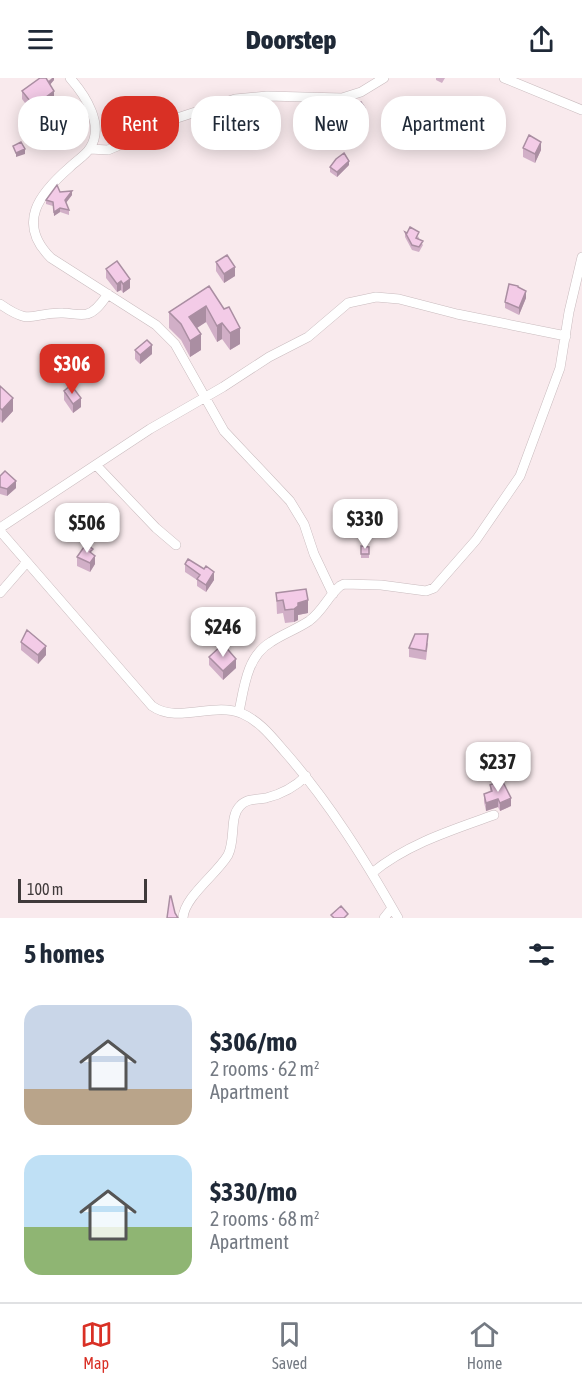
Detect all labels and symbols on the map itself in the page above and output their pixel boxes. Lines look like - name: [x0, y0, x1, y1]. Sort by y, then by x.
- pin: $306: [36, 344, 108, 395]
- pin: $330: [329, 499, 401, 550]
- pin: $506: [51, 503, 123, 554]
- pin: $246: [187, 607, 259, 658]
- pin: $237: [462, 742, 534, 793]
- scale bar: [18, 876, 147, 904]

